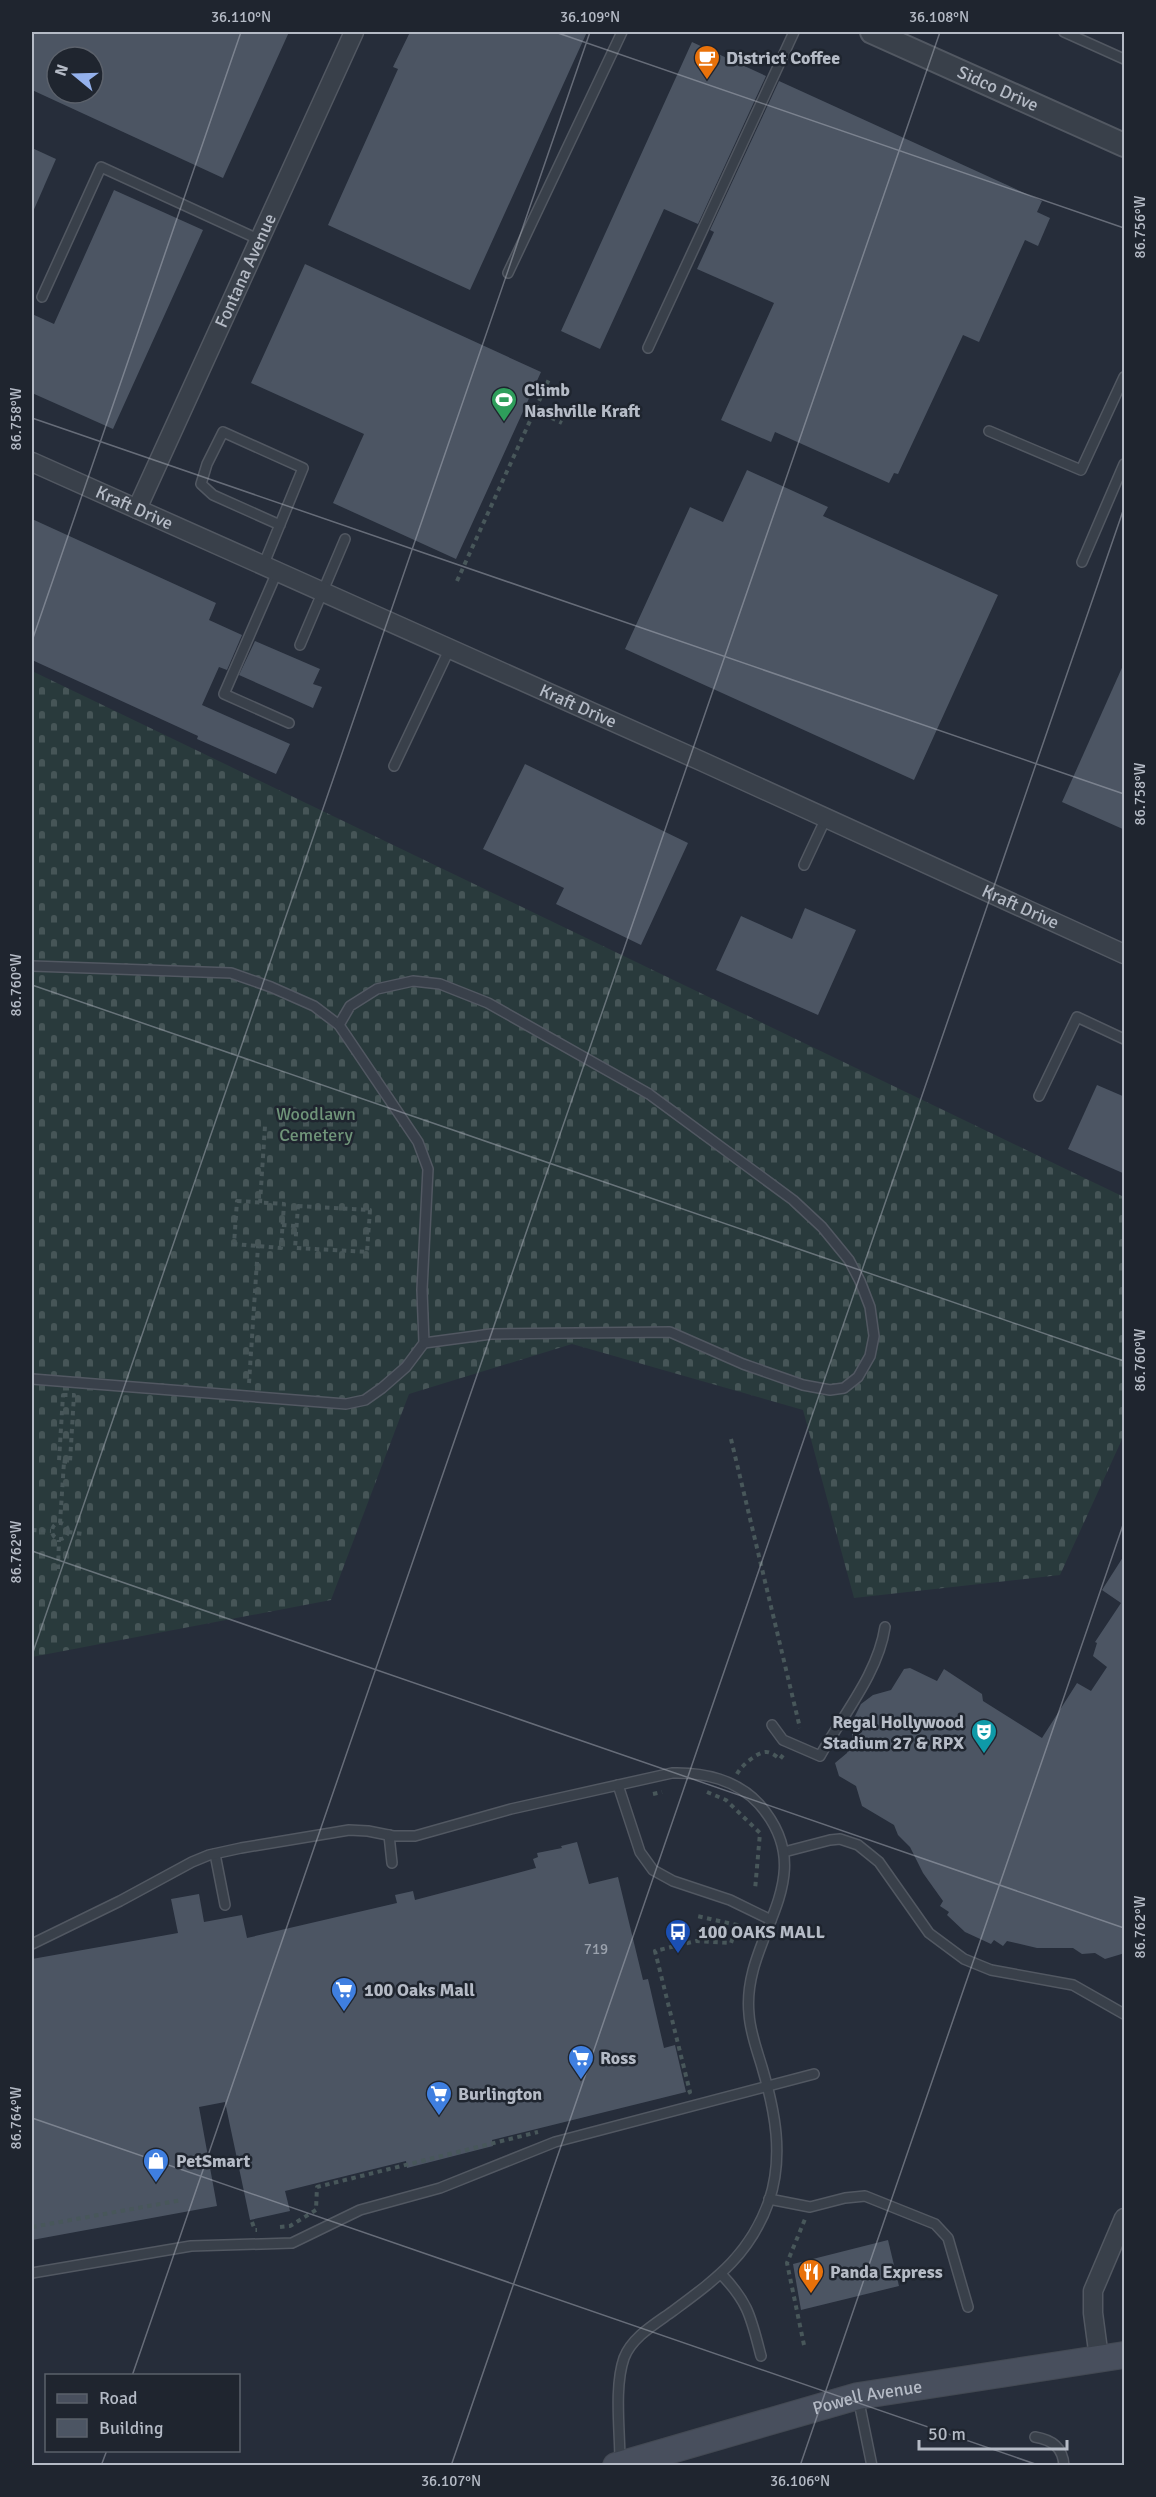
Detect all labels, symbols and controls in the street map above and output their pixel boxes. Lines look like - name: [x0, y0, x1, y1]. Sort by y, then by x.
- text: 36.110°N: [211, 8, 271, 26]
- text: 36.109°N: [560, 8, 620, 26]
- text: 36.108°N: [909, 8, 969, 26]
- cafe icon: District Coffee: [692, 43, 722, 81]
- north arrow: [45, 45, 105, 105]
- place label: District Coffee: [726, 47, 840, 69]
- street label: Sidco Drive: [954, 61, 1042, 116]
- text: N: [50, 62, 73, 79]
- text: 86.756°W: [1131, 195, 1149, 258]
- street label: Fontana Avenue: [210, 210, 281, 331]
- place label: Climb Nashville Kraft: [524, 379, 641, 422]
- sports icon: Climb Nashville Kraft: [489, 385, 519, 423]
- text: 86.758°W: [7, 387, 25, 450]
- street label: Kraft Drive: [92, 481, 176, 535]
- street label: Kraft Drive: [536, 679, 620, 733]
- text: 86.758°W: [1131, 762, 1149, 825]
- street label: Kraft Drive: [978, 880, 1063, 934]
- text: 86.760°W: [7, 953, 25, 1016]
- park label: Woodlawn Cemetery: [276, 1103, 356, 1146]
- text: 86.760°W: [1131, 1328, 1149, 1391]
- text: 86.762°W: [7, 1520, 25, 1583]
- place label: Regal Hollywood Stadium 27 & RPX: [823, 1711, 964, 1754]
- theatre icon: Regal Hollywood Stadium 27 & RPX: [969, 1717, 999, 1755]
- text: 86.762°W: [1131, 1895, 1149, 1958]
- bus stop icon: 100 OAKS MALL: [663, 1917, 693, 1955]
- place label: 100 OAKS MALL: [698, 1921, 825, 1943]
- house number: 719: [584, 1940, 608, 1958]
- supermarket icon: 100 Oaks Mall: [329, 1975, 359, 2013]
- place label: 100 Oaks Mall: [364, 1979, 475, 2001]
- supermarket icon: Ross: [566, 2043, 596, 2081]
- place label: Ross: [600, 2047, 636, 2069]
- supermarket icon: Burlington: [424, 2079, 454, 2117]
- place label: Burlington: [458, 2083, 542, 2105]
- text: 86.764°W: [7, 2086, 25, 2149]
- shop icon: PetSmart: [141, 2146, 171, 2184]
- place label: PetSmart: [176, 2150, 251, 2172]
- restaurant icon: Panda Express: [796, 2257, 826, 2295]
- place label: Panda Express: [830, 2261, 943, 2283]
- legend: [45, 2374, 240, 2452]
- street label: Powell Avenue: [810, 2375, 924, 2420]
- text: Road: [99, 2387, 138, 2409]
- scale bar: [919, 2413, 1068, 2451]
- text: Building: [99, 2417, 163, 2439]
- text: 50 m: [928, 2423, 966, 2445]
- text: 36.107°N: [421, 2472, 481, 2490]
- text: 36.106°N: [770, 2472, 830, 2490]

